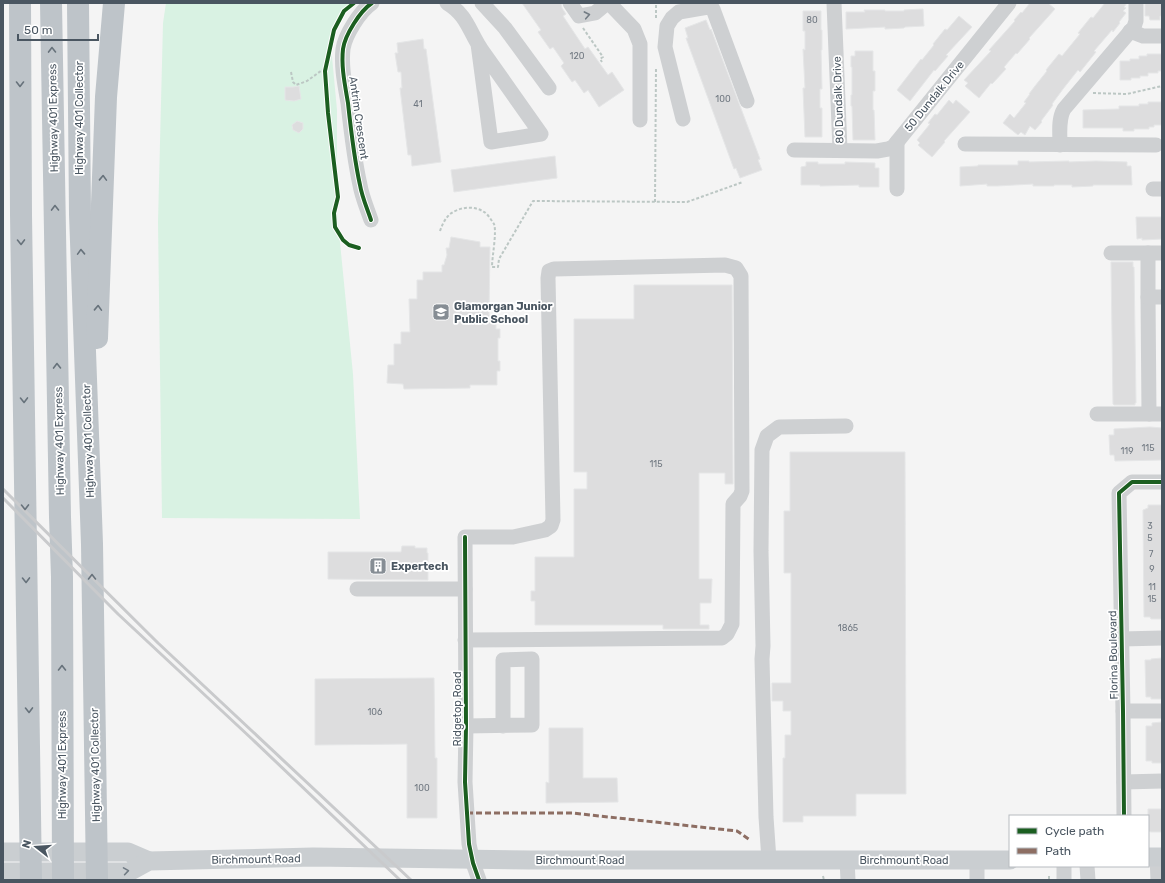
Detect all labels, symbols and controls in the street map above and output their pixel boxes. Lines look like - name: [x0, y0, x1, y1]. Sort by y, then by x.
- one-way arrow: [584, 11, 590, 19]
- house number: 80: [806, 15, 818, 25]
- scale bar: [18, 16, 98, 42]
- text: 50 m: [24, 23, 52, 37]
- one-way arrow: [48, 47, 56, 53]
- house number: 120: [570, 51, 585, 61]
- street label: 80 Dundalk Drive: [830, 56, 847, 144]
- street label: 50 Dundalk Drive: [902, 58, 967, 134]
- street label: Highway 401 Collector: [73, 60, 86, 175]
- street label: Highway 401 Express: [46, 63, 61, 172]
- street label: Antrim Crescent: [346, 76, 371, 161]
- one-way arrow: [16, 81, 24, 87]
- house number: 100: [715, 94, 731, 104]
- house number: 41: [413, 99, 423, 109]
- one-way arrow: [99, 175, 107, 181]
- one-way arrow: [51, 205, 59, 211]
- one-way arrow: [17, 239, 25, 245]
- one-way arrow: [77, 249, 85, 255]
- place label: Glamorgan Junior Public School: [454, 300, 553, 326]
- school or university icon: Glamorgan Junior Public School: [431, 302, 451, 322]
- one-way arrow: [94, 305, 103, 311]
- one-way arrow: [53, 363, 62, 369]
- street label: Highway 401 Collector: [80, 383, 97, 498]
- street label: Highway 401 Express: [52, 386, 67, 495]
- one-way arrow: [20, 397, 28, 403]
- house number: 115: [1141, 443, 1155, 453]
- house number: 119: [1120, 446, 1134, 456]
- house number: 115: [649, 459, 663, 469]
- one-way arrow: [21, 504, 29, 510]
- house number: 3: [1147, 521, 1153, 531]
- house number: 5: [1147, 533, 1153, 543]
- house number: 7: [1149, 549, 1154, 559]
- building icon: Expertech: [368, 556, 388, 576]
- place label: Expertech: [391, 560, 448, 573]
- house number: 9: [1149, 564, 1155, 574]
- one-way arrow: [88, 574, 96, 580]
- one-way arrow: [22, 577, 30, 583]
- house number: 11: [1148, 582, 1156, 592]
- house number: 15: [1147, 594, 1157, 604]
- street label: Florina Boulevard: [1106, 610, 1121, 700]
- house number: 1865: [838, 623, 858, 633]
- one-way arrow: [58, 665, 66, 671]
- street label: Ridgetop Road: [451, 671, 464, 747]
- one-way arrow: [24, 707, 33, 713]
- street label: Highway 401 Collector: [88, 707, 103, 822]
- house number: 106: [368, 707, 383, 717]
- street label: Highway 401 Express: [56, 710, 69, 819]
- house number: 100: [414, 783, 430, 793]
- legend: [1009, 815, 1149, 867]
- text: Cycle path: [1045, 824, 1104, 838]
- north arrow: [16, 827, 56, 867]
- text: N: [20, 838, 34, 850]
- text: Path: [1045, 844, 1071, 858]
- street label: Birchmount Road: [211, 852, 301, 867]
- street label: Birchmount Road: [535, 854, 625, 867]
- street label: Birchmount Road: [859, 854, 949, 867]
- one-way arrow: [123, 867, 129, 876]

